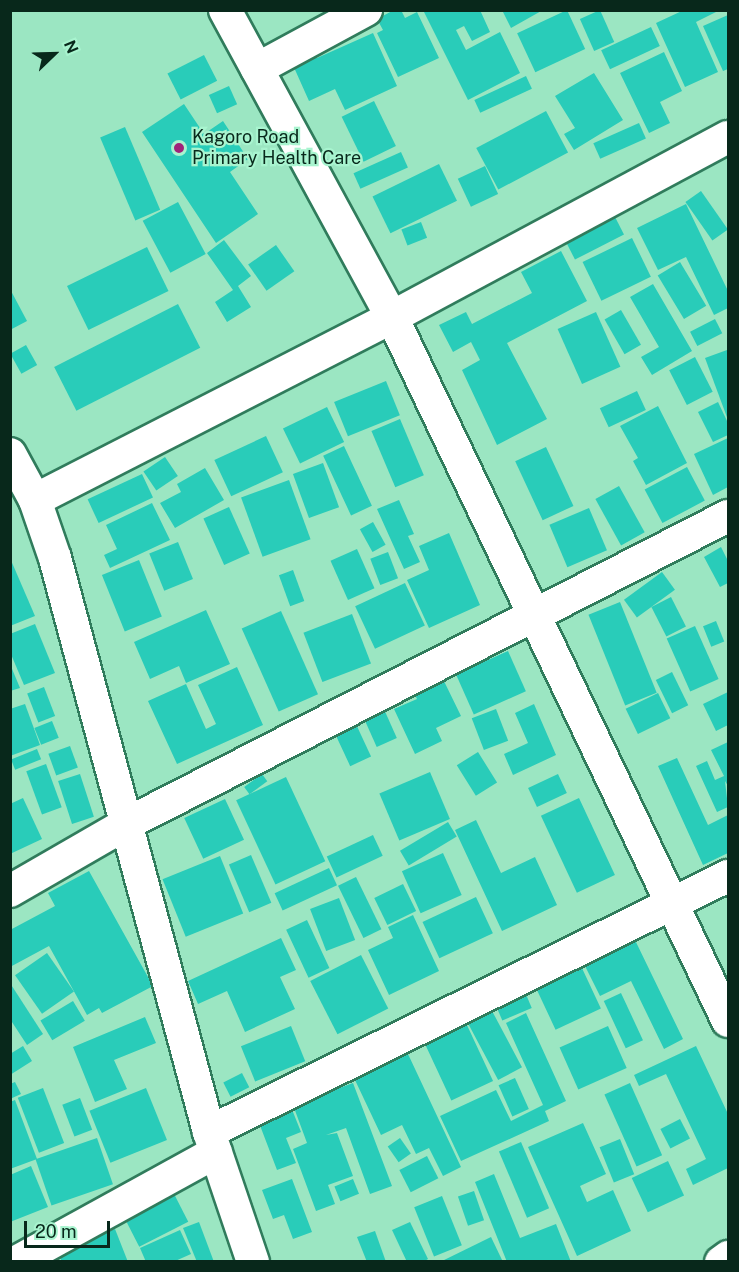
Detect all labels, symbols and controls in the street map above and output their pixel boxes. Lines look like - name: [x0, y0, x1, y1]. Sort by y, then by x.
- north arrow: [24, 24, 84, 84]
- text: N: [60, 37, 82, 56]
- place label: Kagoro Road Primary Health Care: [192, 127, 361, 170]
- marker: Kagoro Road Primary Health Care: [170, 139, 188, 157]
- scale bar: [27, 1209, 112, 1247]
- text: 20 m: [35, 1221, 77, 1242]

